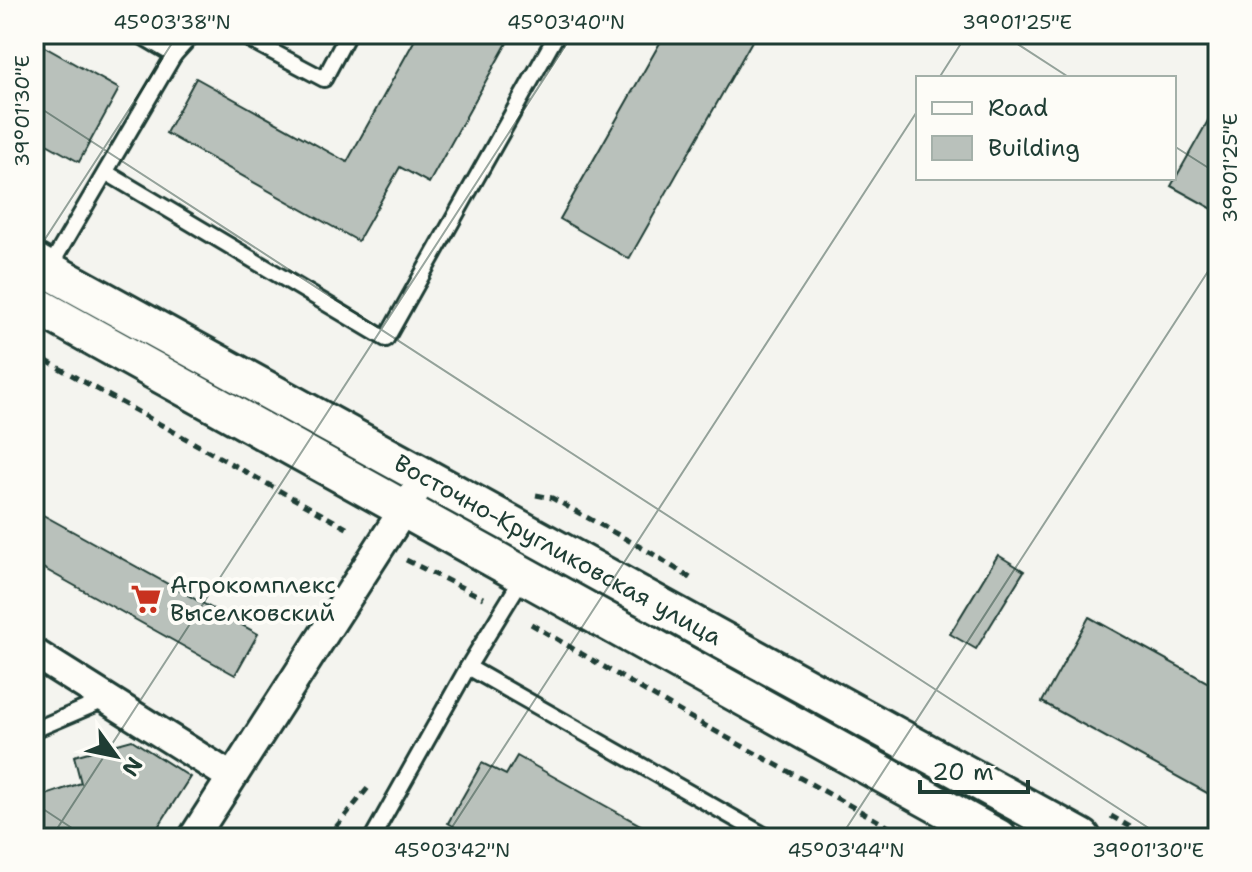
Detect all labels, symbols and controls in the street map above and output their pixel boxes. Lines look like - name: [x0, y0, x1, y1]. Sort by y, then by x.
- text: 45°03'38"N: [113, 9, 231, 35]
- text: 45°03'40"N: [507, 9, 625, 35]
- text: 39°01'25"E: [962, 9, 1072, 35]
- text: 39°01'30"E: [9, 55, 35, 167]
- legend: [916, 76, 1176, 180]
- text: Road: [988, 92, 1048, 124]
- text: 39°01'25"E: [1217, 113, 1243, 223]
- text: Building: [988, 132, 1080, 164]
- street label: Восточно-Кругликовская улица: [388, 447, 728, 653]
- place label: Агрокомплекс Выселковский: [170, 569, 336, 629]
- supermarket icon: Агрокомплекс Выселковский: [129, 582, 163, 616]
- north arrow: [76, 716, 156, 796]
- scale bar: [920, 744, 1028, 794]
- text: N: [115, 751, 149, 782]
- text: 20 m: [932, 756, 994, 788]
- text: 45°03'42"N: [394, 837, 510, 863]
- text: 45°03'44"N: [787, 837, 905, 863]
- text: 39°01'30"E: [1092, 837, 1204, 863]

